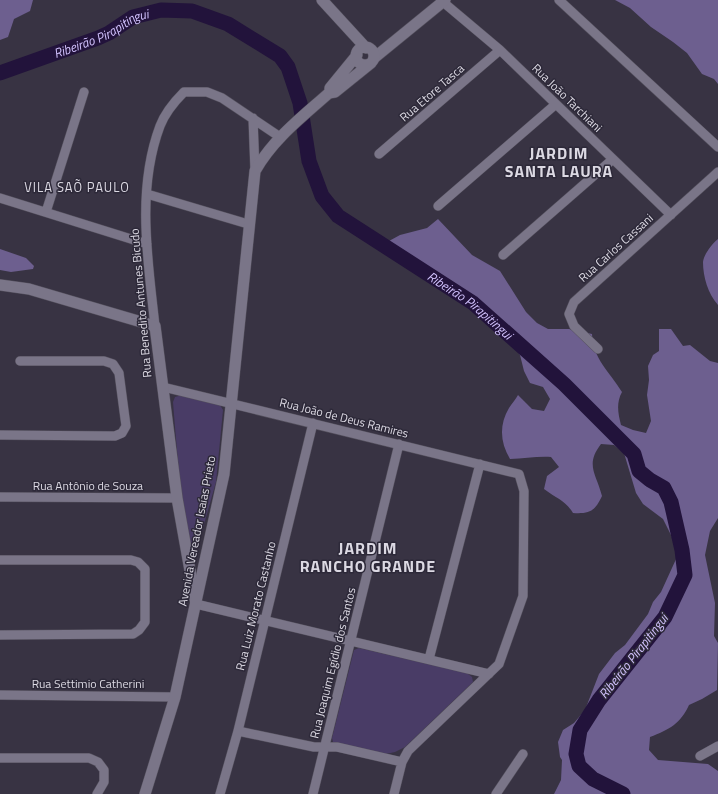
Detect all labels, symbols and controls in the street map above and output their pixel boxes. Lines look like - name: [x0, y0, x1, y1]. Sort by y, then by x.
- water label: Ribeirão Pirapitingui: [51, 3, 152, 63]
- street label: Rua Etore Tasca: [395, 59, 468, 126]
- street label: Rua João Tarchiani: [528, 59, 607, 136]
- district label: JARDIM SANTA LAURA: [505, 141, 613, 183]
- district label: VILA SAÕ PAULO: [24, 177, 130, 197]
- street label: Rua Carlos Cassani: [574, 209, 657, 287]
- street label: Rua Benedito Antunes Bicudo: [125, 228, 156, 378]
- water label: Ribeirão Pirapitingui: [423, 266, 518, 345]
- street label: Rua João de Deus Ramires: [278, 392, 411, 443]
- street label: Avenida Vereador Isaías Prieto: [173, 454, 220, 608]
- street label: Rua Antônio de Souza: [33, 476, 143, 495]
- district label: JARDIM RANCHO GRANDE: [300, 536, 436, 578]
- street label: Rua Luiz Morato Castanho: [230, 539, 281, 672]
- street label: Rua Joaquim Egídio dos Santos: [305, 585, 361, 741]
- water label: Ribeirão Pirapitingui: [593, 608, 673, 703]
- street label: Rua Settimio Catherini: [32, 674, 144, 693]

